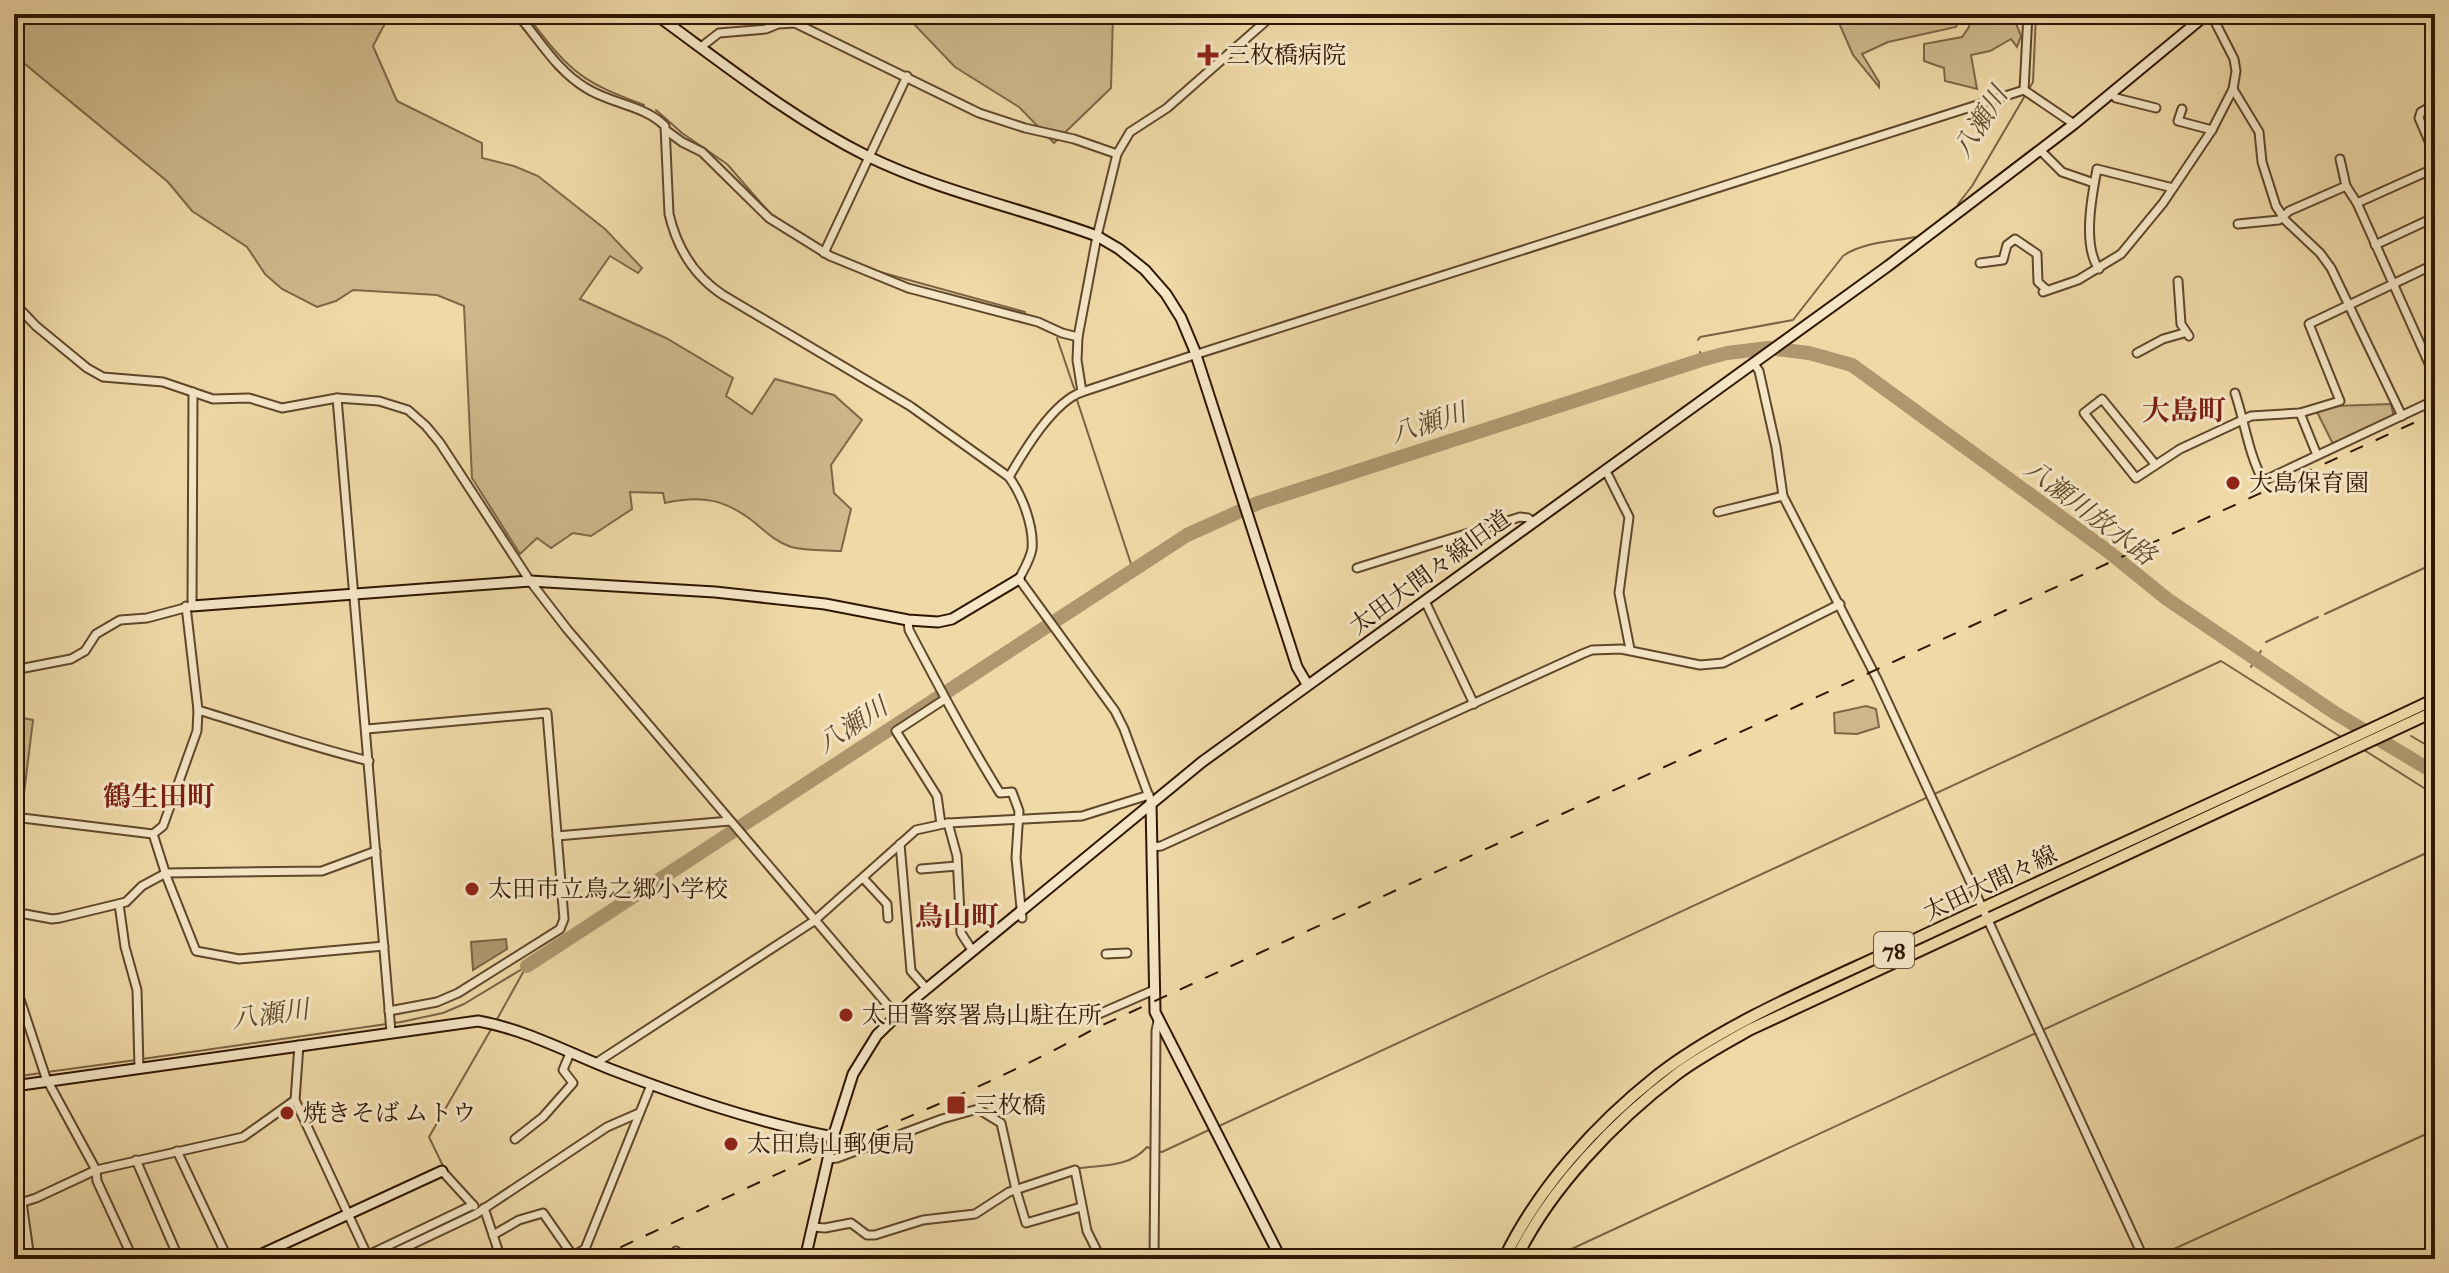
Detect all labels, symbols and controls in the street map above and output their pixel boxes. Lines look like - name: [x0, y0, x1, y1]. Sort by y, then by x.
- place label: 三枚橋病院: [1226, 40, 1346, 70]
- marker: 三枚橋病院: [1197, 44, 1219, 66]
- water label: 八瀬川: [1946, 78, 2016, 164]
- district label: 大島町: [2142, 393, 2226, 428]
- water label: 八瀬川: [1386, 395, 1473, 450]
- water label: 八瀬川放水路: [2018, 452, 2164, 573]
- place label: 大島保育園: [2249, 468, 2369, 498]
- marker: 大島保育園: [2224, 474, 2242, 492]
- street label: 太田大間々線旧道: [1344, 503, 1516, 641]
- water label: 八瀬川: [811, 689, 896, 760]
- district label: 鶴生田町: [103, 779, 215, 814]
- street label: 太田大間々線: [1918, 839, 2062, 927]
- place label: 太田市立鳥之郷小学校: [488, 874, 728, 904]
- marker: 太田市立鳥之郷小学校: [463, 880, 481, 898]
- district label: 鳥山町: [915, 899, 999, 934]
- road number: 78: [1874, 932, 1914, 968]
- water label: 八瀬川: [229, 992, 314, 1035]
- place label: 太田警察署鳥山駐在所: [862, 1000, 1102, 1030]
- marker: 太田警察署鳥山駐在所: [837, 1006, 855, 1024]
- place label: 三枚橋: [974, 1090, 1046, 1120]
- marker: 三枚橋: [945, 1094, 967, 1116]
- place label: 焼きそば ムトウ: [303, 1098, 476, 1128]
- marker: 焼きそば ムトウ: [278, 1104, 296, 1122]
- place label: 太田鳥山郵便局: [747, 1129, 915, 1159]
- marker: 太田鳥山郵便局: [722, 1135, 740, 1153]

